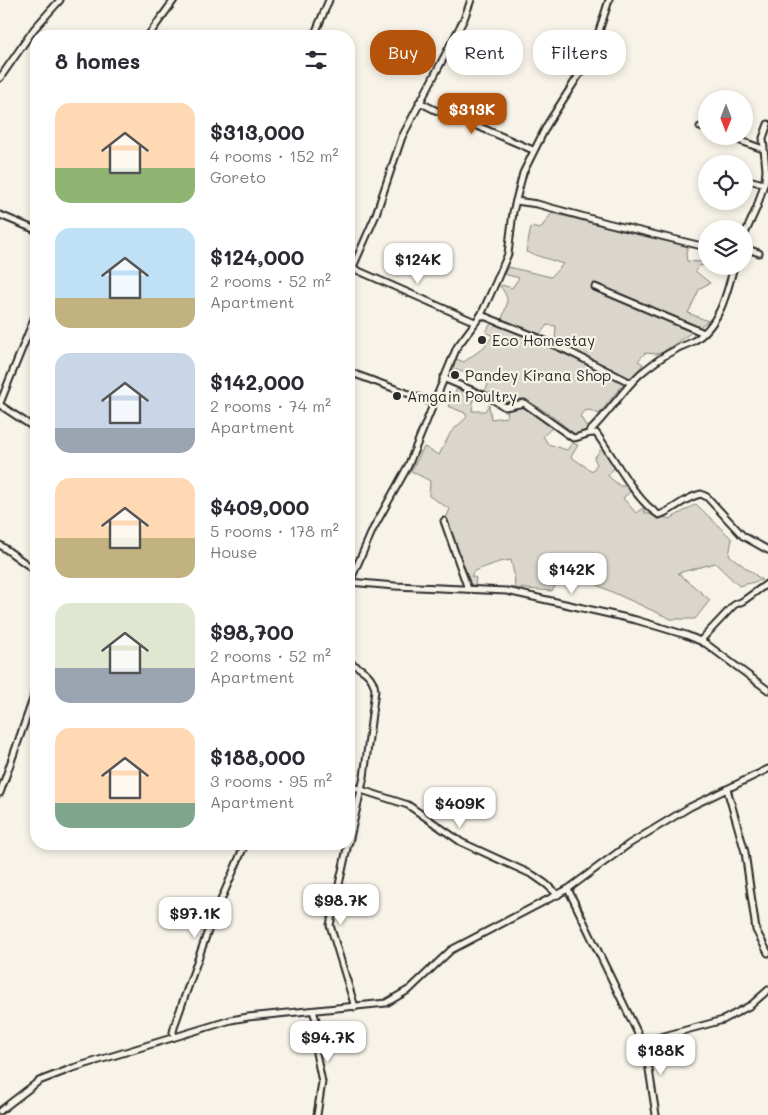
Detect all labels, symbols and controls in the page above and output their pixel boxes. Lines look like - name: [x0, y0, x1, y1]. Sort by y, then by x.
- chip: Buy: [370, 30, 436, 75]
- chip: Rent: [446, 30, 523, 75]
- chip: Filters: [533, 30, 626, 75]
- icon: filters: [302, 46, 330, 74]
- text: 8 homes: [55, 47, 140, 74]
- north arrow: [698, 90, 752, 145]
- map controls: [698, 90, 753, 275]
- pin: $313K: [437, 92, 507, 135]
- text: $313K: [449, 98, 495, 119]
- text: $313,000: [210, 118, 304, 145]
- icon: home: [95, 123, 155, 183]
- text: 4 rooms · 152 m²: [210, 145, 339, 166]
- button: locate: [698, 155, 753, 210]
- text: Goreto: [210, 166, 266, 187]
- button: layers: [698, 220, 753, 275]
- pin: $124K: [383, 242, 453, 285]
- text: $124,000: [210, 243, 304, 270]
- icon: home: [95, 248, 155, 308]
- text: $124K: [395, 248, 441, 269]
- text: 2 rooms · 52 m²: [210, 270, 331, 291]
- text: Apartment: [210, 291, 295, 312]
- place label: Eco Homestay: [492, 330, 595, 350]
- marker: Eco Homestay: [476, 334, 488, 346]
- place label: Pandey Kirana Shop: [465, 365, 611, 385]
- text: $142,000: [210, 368, 304, 395]
- marker: Pandey Kirana Shop: [449, 369, 461, 381]
- icon: home: [95, 373, 155, 433]
- place label: Amgain Poultry: [407, 386, 517, 406]
- marker: Amgain Poultry: [391, 390, 403, 402]
- text: 2 rooms · 74 m²: [210, 395, 331, 416]
- text: Apartment: [210, 416, 295, 437]
- text: $409,000: [210, 493, 309, 520]
- icon: home: [95, 498, 155, 558]
- text: 5 rooms · 178 m²: [210, 520, 339, 541]
- text: House: [210, 541, 257, 562]
- pin: $142K: [537, 552, 607, 595]
- text: $142K: [549, 558, 595, 579]
- text: $98,700: [210, 618, 294, 645]
- icon: home: [95, 623, 155, 683]
- text: 2 rooms · 52 m²: [210, 645, 331, 666]
- text: Apartment: [210, 666, 295, 687]
- text: $188,000: [210, 743, 305, 770]
- icon: home: [95, 748, 155, 808]
- text: 3 rooms · 95 m²: [210, 770, 332, 791]
- pin: $409K: [425, 786, 495, 829]
- text: Apartment: [210, 791, 295, 812]
- text: $409K: [435, 792, 485, 813]
- pin: $98.7K: [300, 884, 382, 926]
- text: $98.7K: [314, 889, 368, 910]
- pin: $97.1K: [154, 896, 236, 939]
- text: $97.1K: [170, 902, 220, 923]
- pin: $94.7K: [287, 1020, 369, 1063]
- text: $94.7K: [301, 1026, 355, 1047]
- pin: $188K: [626, 1034, 696, 1076]
- text: $188K: [637, 1039, 685, 1060]

